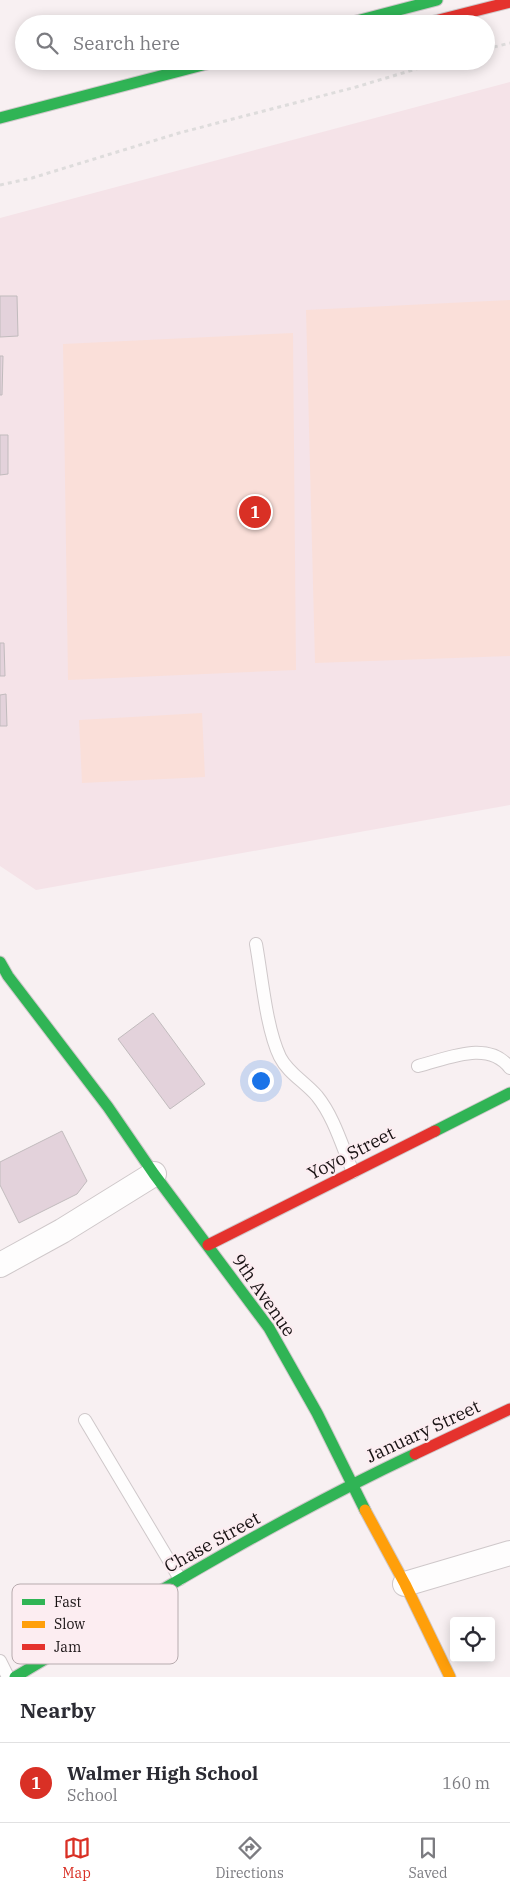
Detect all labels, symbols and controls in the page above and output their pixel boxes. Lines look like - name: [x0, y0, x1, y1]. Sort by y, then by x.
- search box: [15, 15, 495, 70]
- icon: search: [33, 29, 61, 57]
- text: Search here: [73, 31, 180, 55]
- pin: 1: [239, 493, 271, 531]
- your location: [248, 1068, 274, 1094]
- street label: Yoyo Street: [304, 1121, 398, 1185]
- street label: 9th Avenue: [227, 1249, 301, 1341]
- street label: January Street: [362, 1395, 484, 1467]
- street label: Chase Street: [160, 1506, 264, 1578]
- legend: [12, 1584, 178, 1664]
- text: Fast: [54, 1593, 82, 1611]
- text: Slow: [54, 1615, 85, 1633]
- map controls: [450, 1617, 495, 1662]
- button: locate: [450, 1617, 495, 1662]
- text: Jam: [54, 1638, 81, 1656]
- text: Nearby: [20, 1696, 96, 1724]
- text: Walmer High School: [67, 1761, 258, 1785]
- text: 1: [31, 1773, 41, 1793]
- text: 160 m: [442, 1773, 490, 1793]
- text: School: [67, 1785, 118, 1805]
- tab: Map: [62, 1834, 91, 1882]
- tab: Directions: [215, 1834, 284, 1882]
- tab: Saved: [408, 1834, 448, 1882]

